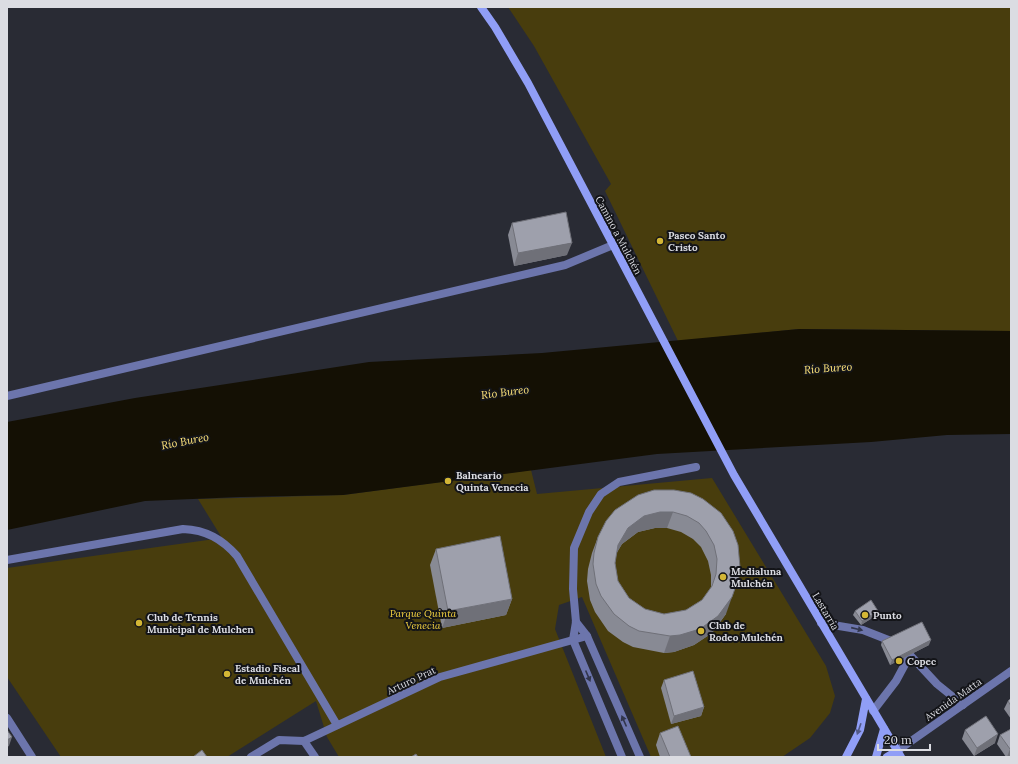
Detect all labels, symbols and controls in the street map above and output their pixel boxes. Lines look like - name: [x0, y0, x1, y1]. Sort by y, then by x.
- street label: Camino a Mulchén: [592, 194, 645, 277]
- place label: Paseo Santo Cristo: [668, 229, 726, 254]
- marker: Paseo Santo Cristo: [655, 236, 665, 246]
- water label: Río Bureo: [803, 359, 853, 377]
- water label: Río Bureo: [480, 382, 530, 402]
- water label: Río Bureo: [160, 429, 210, 452]
- place label: Balneario Quinta Venecia: [456, 469, 529, 494]
- marker: Balneario Quinta Venecia: [443, 476, 453, 486]
- place label: Medialuna Mulchén: [731, 565, 782, 590]
- marker: Medialuna Mulchén: [718, 572, 728, 582]
- street label: Lastarria: [809, 590, 842, 632]
- park label: Parque Quinta Venecia: [390, 607, 457, 632]
- place label: Punto: [873, 609, 902, 622]
- marker: Punto: [860, 610, 870, 620]
- place label: Club de Tennis Municipal de Mulchen: [147, 611, 254, 636]
- marker: Club de Tennis Municipal de Mulchen: [134, 618, 144, 628]
- place label: Club de Rodeo Mulchén: [709, 619, 784, 644]
- marker: Club de Rodeo Mulchén: [696, 626, 706, 636]
- one-way arrow: [851, 627, 863, 633]
- place label: Copec: [907, 655, 937, 668]
- marker: Copec: [894, 656, 904, 666]
- place label: Estadio Fiscal de Mulchén: [235, 662, 300, 687]
- street label: Arturo Prat: [384, 663, 438, 698]
- marker: Estadio Fiscal de Mulchén: [222, 669, 232, 679]
- one-way arrow: [585, 671, 591, 682]
- street label: Avenida Matta: [922, 675, 984, 724]
- one-way arrow: [621, 716, 627, 727]
- one-way arrow: [856, 724, 862, 736]
- scale bar: [878, 726, 930, 752]
- text: 20 m: [884, 732, 912, 747]

